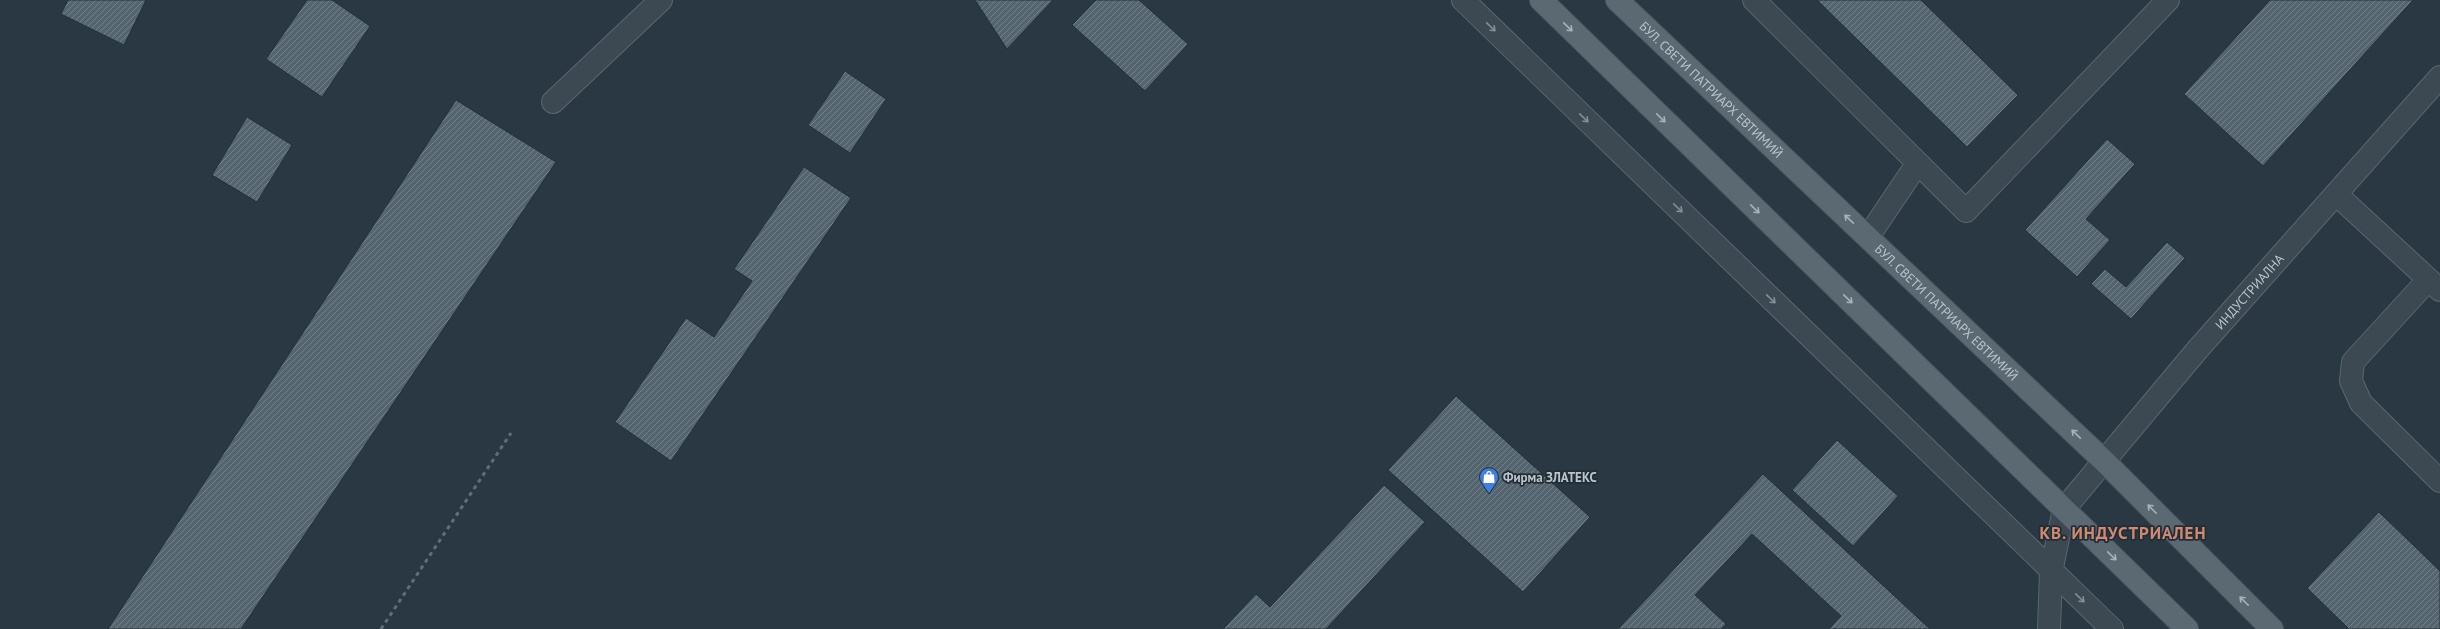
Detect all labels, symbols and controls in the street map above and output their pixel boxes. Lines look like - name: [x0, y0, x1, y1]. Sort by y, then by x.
- street label: БУЛ. СВЕТИ ПАТРИАРХ ЕВТИМИЙ: [1636, 17, 1787, 161]
- one-way arrow: [1486, 22, 1496, 32]
- one-way arrow: [1563, 23, 1573, 32]
- one-way arrow: [1579, 113, 1589, 122]
- one-way arrow: [1656, 113, 1666, 122]
- one-way arrow: [1673, 203, 1683, 213]
- one-way arrow: [1750, 204, 1760, 214]
- one-way arrow: [1844, 215, 1855, 224]
- street label: БУЛ. СВЕТИ ПАТРИАРХ ЕВТИМИЙ: [1871, 240, 2022, 384]
- street label: ИНДУСТРИАЛНА: [2211, 250, 2287, 333]
- one-way arrow: [1766, 294, 1776, 304]
- one-way arrow: [1843, 294, 1853, 304]
- one-way arrow: [2071, 429, 2081, 439]
- shop icon: Фирма ЗЛАТЕКС: [1478, 466, 1500, 494]
- place label: Фирма ЗЛАТЕКС: [1503, 469, 1597, 486]
- one-way arrow: [2147, 504, 2157, 514]
- district label: КВ. ИНДУСТРИАЛЕН: [2040, 522, 2206, 544]
- one-way arrow: [2107, 551, 2117, 561]
- one-way arrow: [2074, 594, 2085, 603]
- one-way arrow: [2239, 596, 2249, 606]

